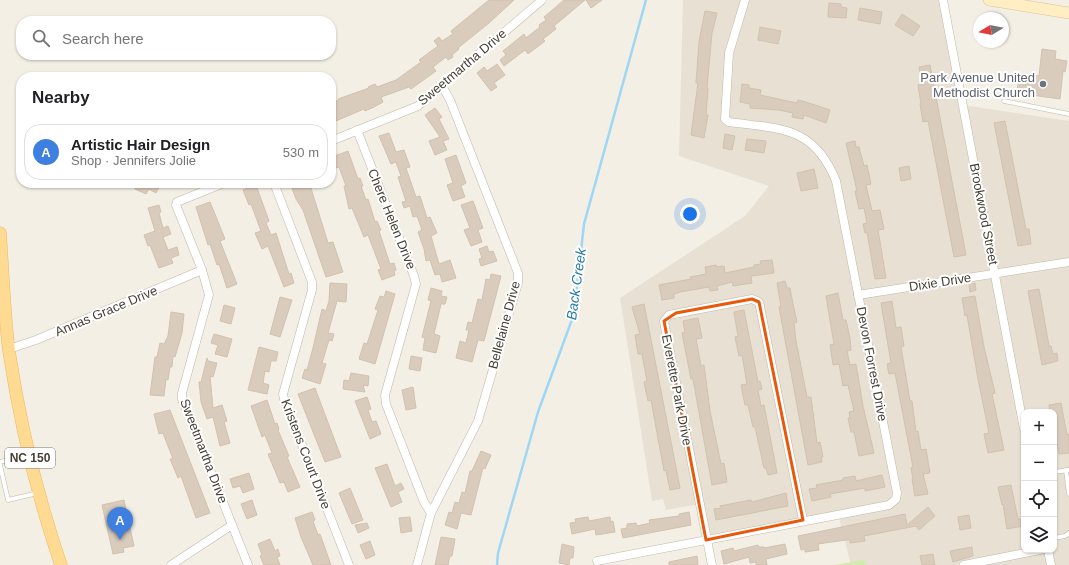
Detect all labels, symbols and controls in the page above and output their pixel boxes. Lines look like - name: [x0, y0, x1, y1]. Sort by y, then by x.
- north arrow: [973, 12, 1009, 48]
- search box: [16, 16, 336, 60]
- street label: Sweetmartha Drive: [415, 26, 509, 108]
- icon: search: [30, 27, 52, 49]
- text: Search here: [62, 30, 144, 47]
- place label: Park Avenue United Methodist Church: [920, 70, 1035, 100]
- marker: Park Avenue United Methodist Church: [1038, 79, 1048, 89]
- text: Nearby: [32, 88, 90, 107]
- text: Artistic Hair Design: [71, 136, 210, 153]
- text: A: [41, 145, 51, 160]
- text: 530 m: [283, 145, 319, 160]
- text: Shop · Jennifers Jolie: [71, 153, 196, 168]
- street label: Brookwood Street: [967, 162, 1001, 267]
- street label: Chere Helen Drive: [365, 167, 419, 271]
- your location: [680, 204, 700, 224]
- water label: Back Creek: [563, 246, 589, 321]
- street label: Dixie Drive: [908, 270, 972, 294]
- street label: Bellelaine Drive: [485, 279, 523, 371]
- street label: Annas Grace Drive: [53, 283, 159, 339]
- street label: Devon Forrest Drive: [854, 305, 890, 423]
- street label: Everette Park Drive: [659, 333, 695, 447]
- street label: Sweetmartha Drive: [177, 397, 231, 505]
- street label: Kristens Court Drive: [278, 397, 334, 511]
- map controls: [1021, 409, 1057, 553]
- button: +: [1021, 409, 1057, 445]
- button: −: [1021, 445, 1057, 481]
- road number: NC 150: [5, 448, 55, 468]
- button: locate: [1021, 481, 1057, 517]
- pin: A: [107, 507, 133, 540]
- button: layers: [1021, 517, 1057, 553]

